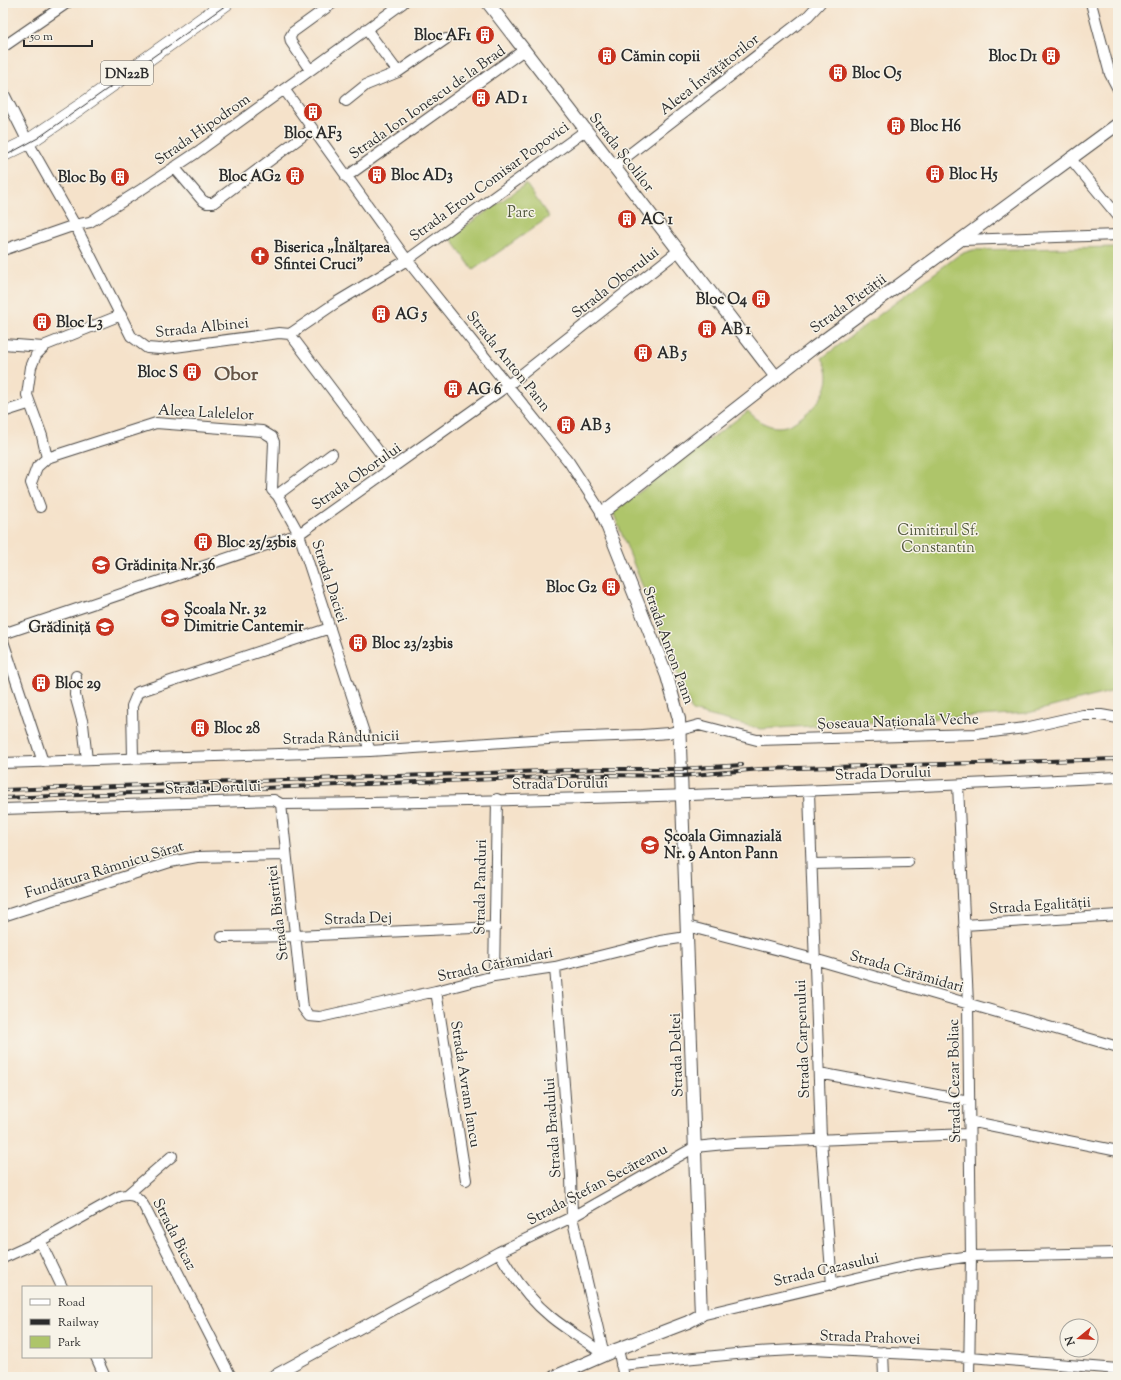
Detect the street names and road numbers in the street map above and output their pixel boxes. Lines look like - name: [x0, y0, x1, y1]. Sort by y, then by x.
- street label: Aleea Învățătorilor: [655, 29, 764, 121]
- street label: Strada Ion Ionescu de la Brad: [345, 41, 511, 165]
- road number: DN22B: [101, 61, 153, 85]
- street label: Strada Hipodrom: [151, 89, 255, 171]
- street label: Strada Școlilor: [583, 109, 659, 197]
- street label: Strada Erou Comisar Popovici: [406, 117, 574, 247]
- street label: Strada Oborului: [568, 242, 664, 324]
- street label: Strada Pietății: [806, 269, 891, 339]
- street label: Strada Anton Pann: [461, 307, 555, 417]
- street label: Strada Albinei: [154, 313, 250, 344]
- street label: Aleea Lalelelor: [157, 400, 255, 427]
- street label: Strada Oborului: [308, 438, 406, 516]
- street label: Strada Daciei: [305, 537, 352, 626]
- street label: Strada Anton Pann: [636, 584, 699, 708]
- street label: Șoseaua Națională Veche: [817, 709, 979, 736]
- street label: Strada Rândunicii: [282, 726, 400, 751]
- street label: Strada Dorului: [835, 762, 932, 787]
- street label: Strada Dorului: [512, 773, 608, 796]
- street label: Strada Dorului: [165, 776, 262, 801]
- street label: Fundătura Râmnicu Sărat: [22, 836, 186, 905]
- street label: Strada Panduri: [470, 839, 493, 935]
- street label: Strada Bistriței: [262, 864, 295, 962]
- street label: Strada Egalității: [988, 892, 1092, 921]
- street label: Strada Dej: [324, 908, 392, 931]
- street label: Strada Cărămidari: [436, 943, 555, 988]
- street label: Strada Cărămidari: [847, 946, 966, 999]
- street label: Strada Carpenului: [791, 979, 816, 1099]
- street label: Strada Deltei: [666, 1013, 689, 1097]
- street label: Strada Cezar Boliac: [944, 1018, 967, 1143]
- street label: Strada Avram Iancu: [444, 1019, 485, 1150]
- street label: Strada Bradului: [540, 1077, 567, 1179]
- street label: Strada Ștefan Secăreanu: [524, 1139, 672, 1231]
- street label: Strada Bicaz: [147, 1195, 201, 1274]
- street label: Strada Cazasului: [771, 1248, 881, 1293]
- street label: Strada Prahovei: [819, 1326, 921, 1351]

